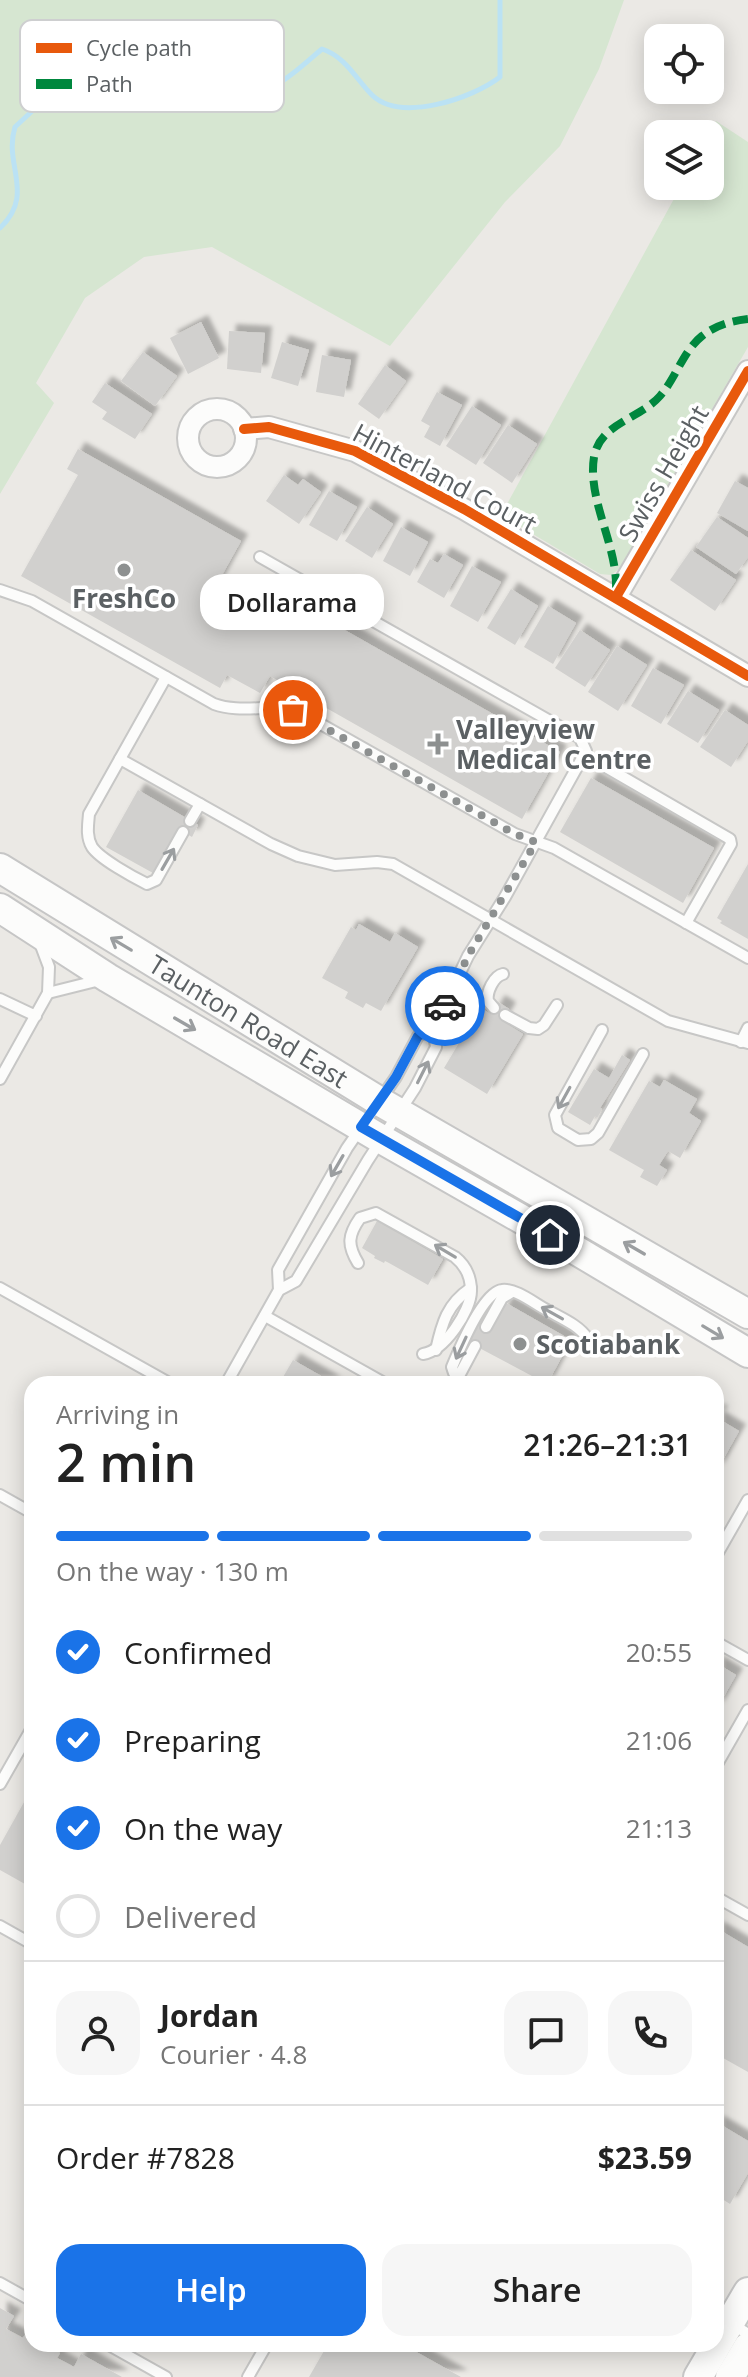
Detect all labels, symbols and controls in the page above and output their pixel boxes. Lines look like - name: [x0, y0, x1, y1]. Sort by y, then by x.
- legend: [20, 20, 284, 112]
- map controls: [644, 24, 724, 200]
- button: locate: [644, 24, 724, 104]
- text: Cycle path: [86, 32, 192, 62]
- text: Path: [86, 68, 133, 98]
- button: layers: [644, 120, 724, 200]
- street label: Swiss Height: [609, 398, 717, 548]
- street label: Hinterland Court: [347, 414, 543, 542]
- marker: FreshCo: [115, 561, 133, 579]
- callout: Dollarama: [201, 574, 385, 630]
- place label: FreshCo: [72, 580, 176, 616]
- text: Dollarama: [227, 584, 357, 620]
- pin: [259, 676, 327, 744]
- icon: bag: [271, 688, 315, 732]
- place label: Valleyview Medical Centre: [456, 711, 652, 777]
- marker: Valleyview Medical Centre: [427, 733, 449, 755]
- one-way arrow: [160, 848, 176, 871]
- one-way arrow: [110, 935, 133, 951]
- street label: Taunton Road East: [142, 946, 355, 1096]
- courier: [405, 966, 485, 1046]
- icon: car: [423, 984, 467, 1028]
- one-way arrow: [173, 1016, 196, 1032]
- one-way arrow: [415, 1061, 431, 1085]
- one-way arrow: [556, 1086, 571, 1110]
- one-way arrow: [329, 1154, 345, 1177]
- pin: [516, 1201, 584, 1269]
- icon: home: [528, 1213, 572, 1257]
- one-way arrow: [623, 1240, 646, 1256]
- one-way arrow: [434, 1243, 457, 1259]
- one-way arrow: [541, 1305, 564, 1321]
- one-way arrow: [701, 1324, 724, 1340]
- place label: Scotiabank: [536, 1326, 681, 1362]
- one-way arrow: [453, 1335, 468, 1359]
- marker: Scotiabank: [511, 1335, 529, 1353]
- text: Arriving in: [56, 1396, 179, 1432]
- text: 21:26–21:31: [523, 1424, 692, 1465]
- text: 2 min: [56, 1426, 196, 1497]
- text: On the way · 130 m: [56, 1553, 289, 1589]
- icon: check: [56, 1630, 100, 1674]
- text: Confirmed: [124, 1632, 272, 1673]
- text: 20:55: [626, 1634, 692, 1670]
- icon: check: [56, 1718, 100, 1762]
- text: Preparing: [124, 1720, 261, 1761]
- text: 21:06: [626, 1722, 692, 1758]
- icon: check: [56, 1806, 100, 1850]
- text: On the way: [124, 1808, 282, 1849]
- text: 21:13: [626, 1810, 692, 1846]
- text: Delivered: [124, 1896, 257, 1937]
- button: person: [56, 1991, 140, 2075]
- button: chat: [504, 1991, 588, 2075]
- button: phone: [608, 1991, 692, 2075]
- text: Jordan: [160, 1995, 259, 2036]
- text: Courier · 4.8: [160, 2036, 307, 2072]
- text: Order #7828: [56, 2137, 235, 2178]
- text: $23.59: [598, 2137, 692, 2178]
- button: Help: [56, 2244, 366, 2336]
- button: Share: [382, 2244, 692, 2336]

